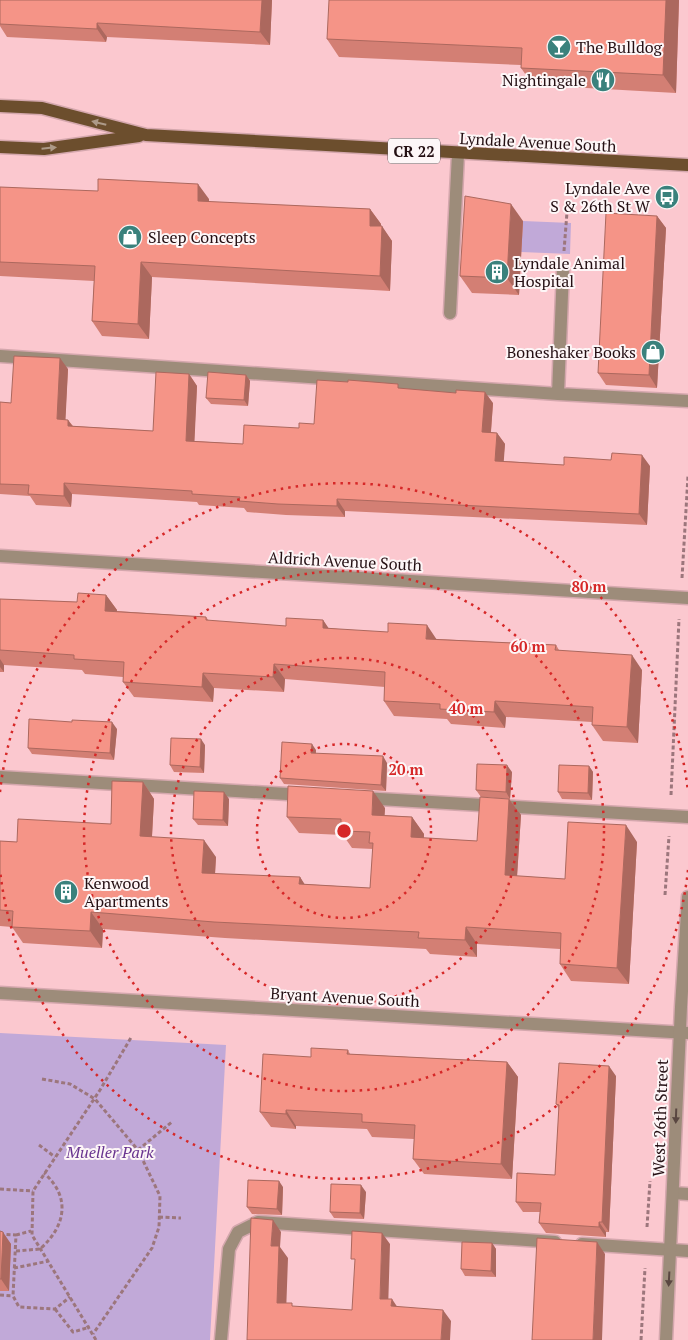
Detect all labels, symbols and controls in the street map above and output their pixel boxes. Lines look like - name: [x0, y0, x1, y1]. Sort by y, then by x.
- bar icon: The Bulldog: [546, 34, 572, 60]
- place label: The Bulldog: [576, 36, 663, 58]
- restaurant icon: Nightingale: [590, 67, 616, 93]
- place label: Nightingale: [502, 69, 586, 91]
- one-way arrow: [91, 118, 106, 126]
- street label: Lyndale Avenue South: [459, 127, 618, 157]
- road number: CR 22: [388, 138, 440, 164]
- one-way arrow: [41, 144, 57, 152]
- place label: Lyndale Ave S & 26th St W: [550, 177, 650, 217]
- bus stop icon: Lyndale Ave S & 26th St W: [654, 184, 680, 210]
- shop icon: Sleep Concepts: [117, 224, 143, 250]
- place label: Sleep Concepts: [148, 226, 256, 248]
- place label: Lyndale Animal Hospital: [514, 252, 625, 292]
- building icon: Lyndale Animal Hospital: [484, 259, 510, 285]
- shop icon: Boneshaker Books: [640, 339, 666, 365]
- place label: Boneshaker Books: [506, 341, 636, 363]
- street label: Aldrich Avenue South: [267, 546, 423, 576]
- text: 80 m: [572, 576, 607, 596]
- text: 60 m: [511, 636, 546, 656]
- text: 40 m: [449, 698, 484, 718]
- text: 20 m: [389, 759, 424, 779]
- centre of rings: [335, 822, 353, 840]
- place label: Kenwood Apartments: [84, 872, 168, 912]
- building icon: Kenwood Apartments: [53, 879, 79, 905]
- street label: Bryant Avenue South: [270, 982, 421, 1012]
- street label: West 26th Street: [647, 1059, 673, 1177]
- one-way arrow: [671, 1109, 679, 1125]
- park label: Mueller Park: [65, 1141, 154, 1163]
- one-way arrow: [665, 1271, 673, 1287]

